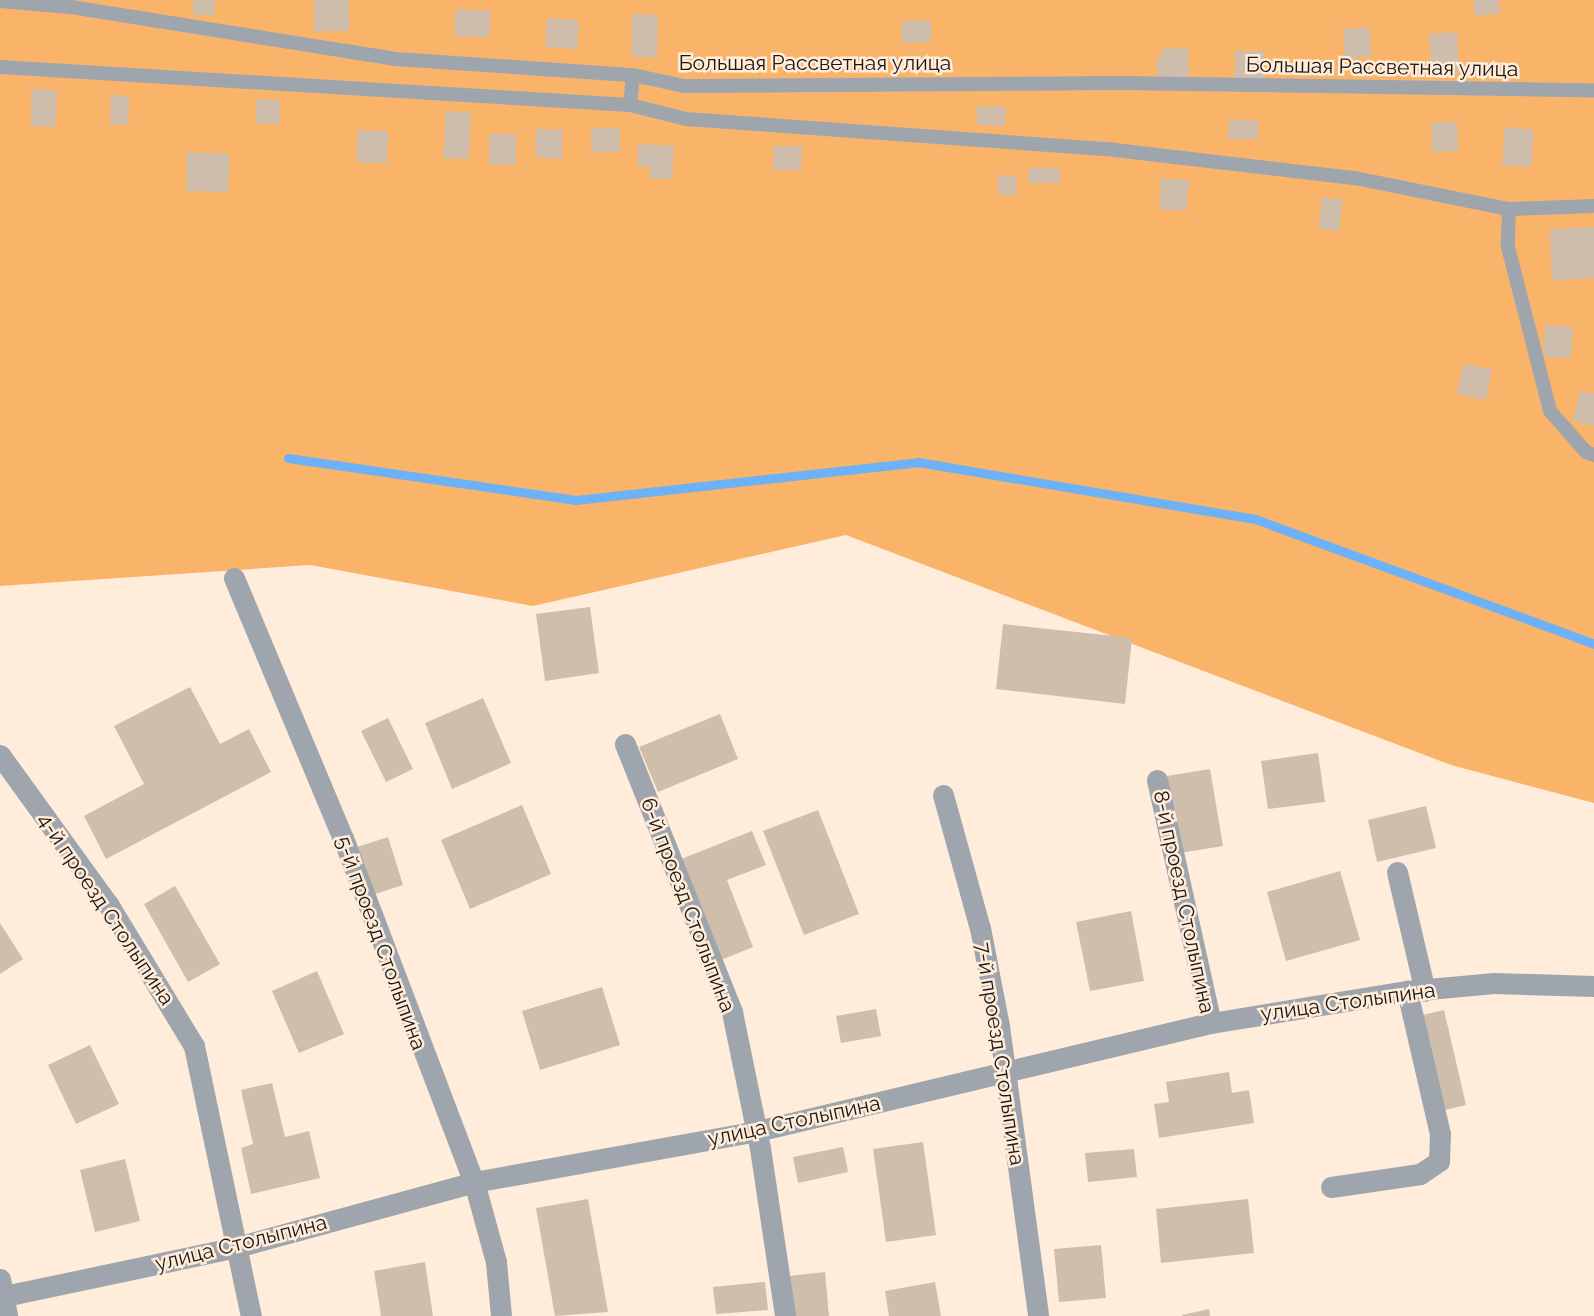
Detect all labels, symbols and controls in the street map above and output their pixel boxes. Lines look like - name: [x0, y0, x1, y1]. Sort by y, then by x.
- street label: Большая Рассветная улица: [678, 50, 952, 76]
- street label: Большая Рассветная улица: [1245, 52, 1519, 82]
- street label: 8-й проезд Столыпина: [1148, 788, 1220, 1016]
- street label: 6-й проезд Столыпина: [635, 794, 741, 1016]
- street label: 4-й проезд Столыпина: [32, 808, 180, 1010]
- street label: 5-й проезд Столыпина: [330, 832, 432, 1054]
- street label: 7-й проезд Столыпина: [970, 941, 1030, 1167]
- street label: улица Столыпина: [1259, 977, 1437, 1027]
- street label: улица Столыпина: [705, 1090, 883, 1152]
- street label: улица Столыпина: [153, 1209, 329, 1277]

